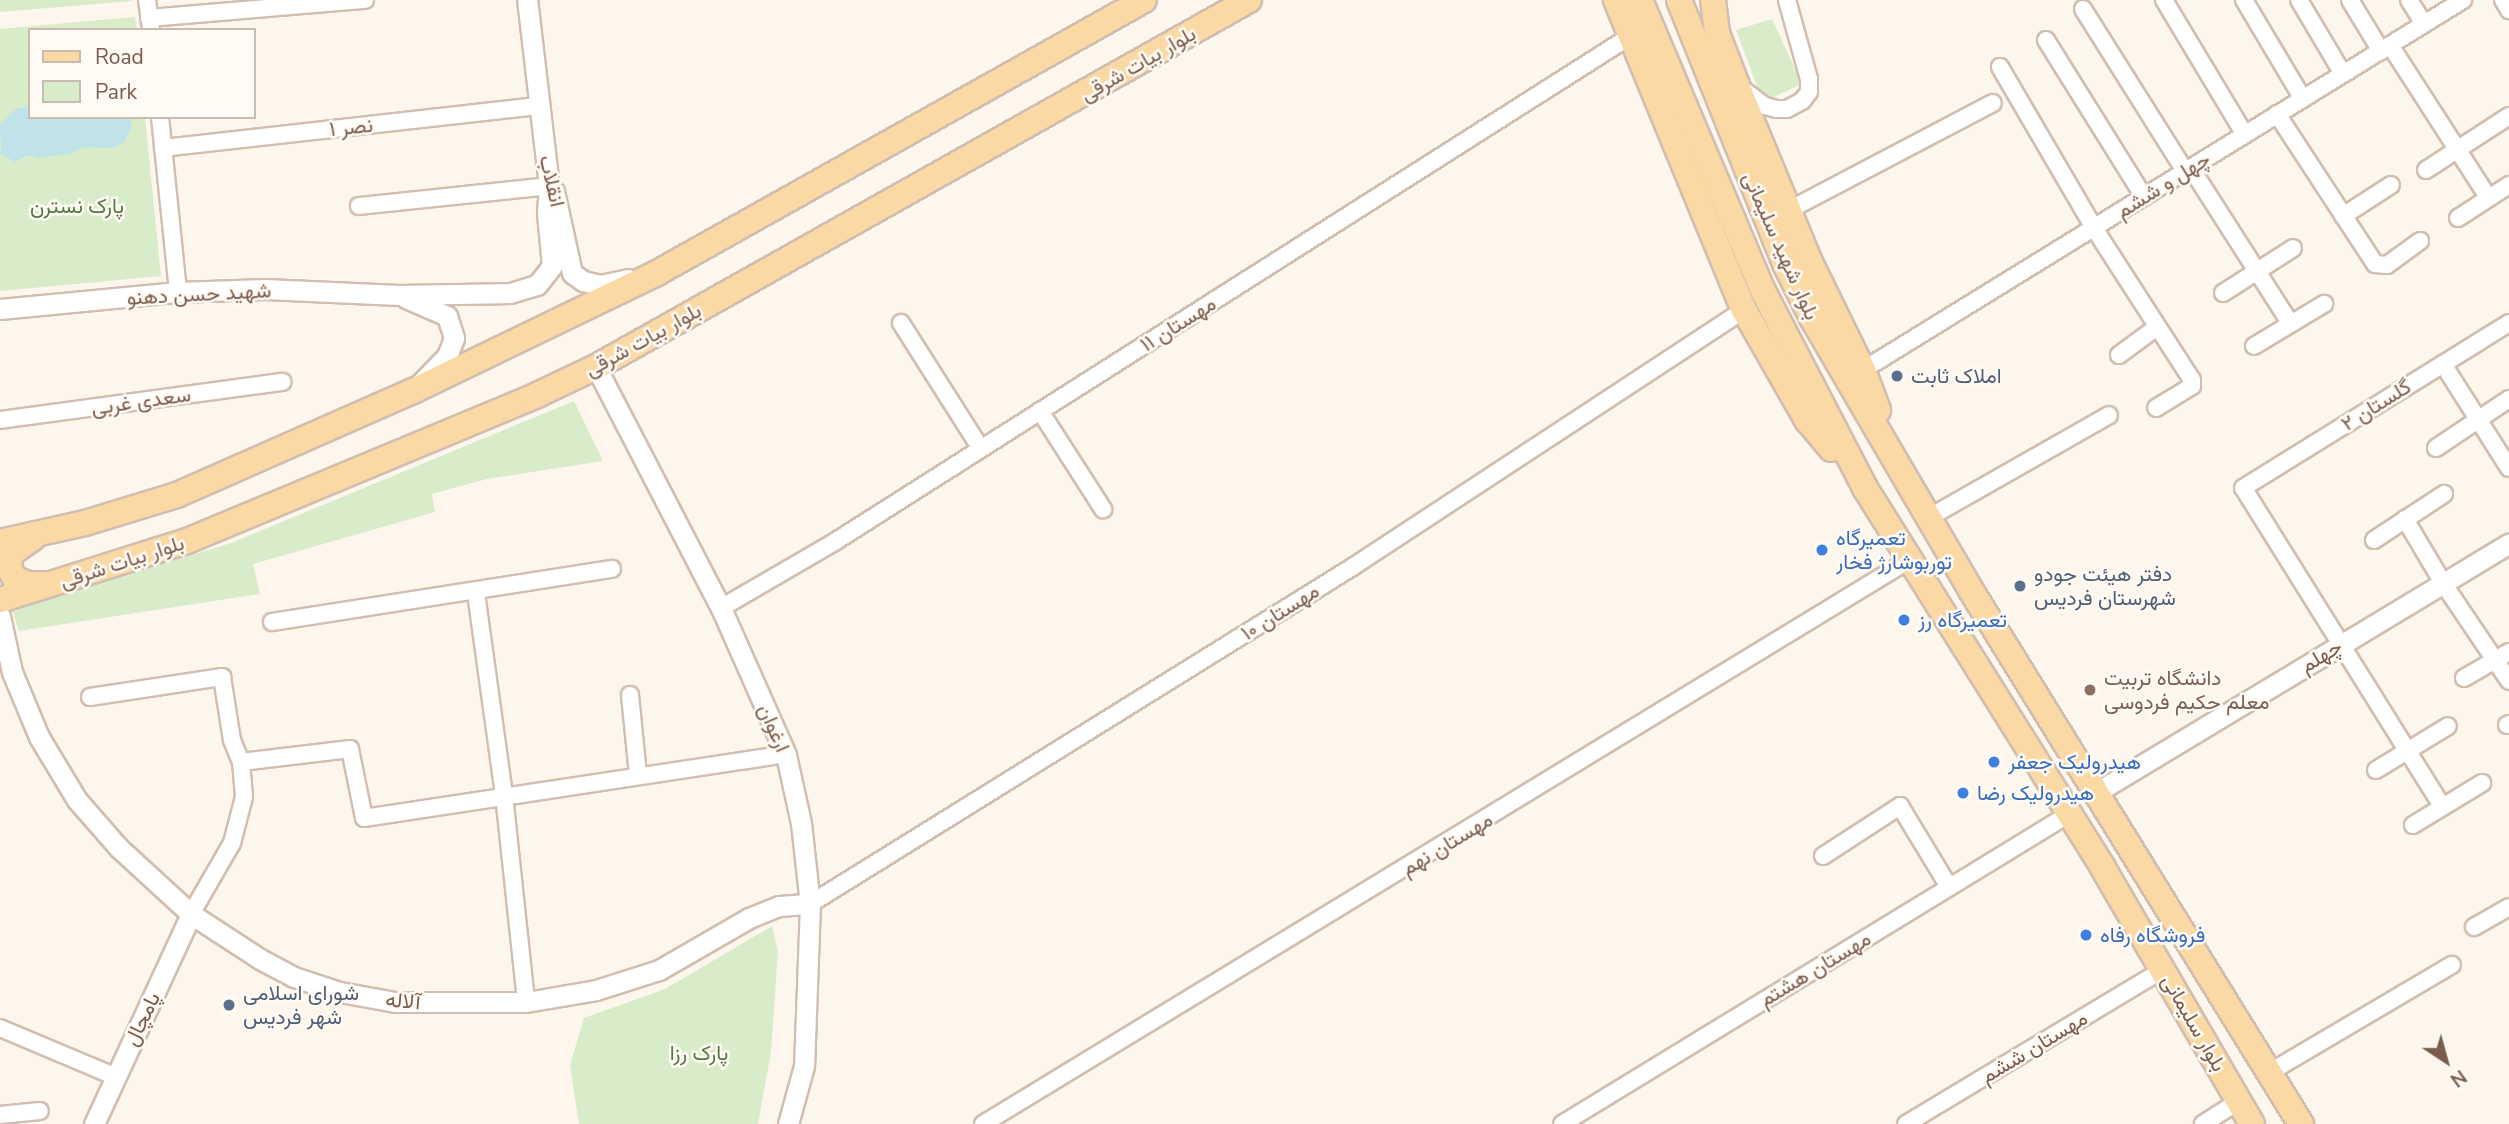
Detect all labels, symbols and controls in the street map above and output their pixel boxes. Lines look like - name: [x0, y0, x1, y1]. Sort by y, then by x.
- street label: بلوار بیات شرقی: [1076, 21, 1200, 107]
- legend: [28, 28, 256, 119]
- text: Road: [95, 43, 144, 71]
- text: Park: [95, 78, 137, 106]
- street label: نصر ۱: [328, 112, 374, 142]
- street label: چهل و ششم: [2111, 146, 2215, 224]
- street label: انقلاب: [534, 153, 570, 209]
- street label: بلوار شهید سلیمانی: [1737, 168, 1825, 324]
- park label: پارک نسترن: [30, 193, 124, 219]
- street label: شهید حسن دهنو: [126, 278, 272, 310]
- street label: مهستان ۱۱: [1135, 291, 1221, 357]
- street label: بلوار بیات شرقی: [580, 298, 706, 382]
- place label: املاک ثابت: [1911, 363, 2002, 389]
- marker: املاک ثابت: [1889, 368, 1905, 384]
- street label: گلستان ۲: [2336, 374, 2416, 436]
- street label: سعدی غربی: [90, 382, 192, 420]
- place label: تعمیرگاه توربوشارژ فخار: [1836, 525, 1952, 575]
- street label: بلوار بیات شرقی: [57, 530, 187, 594]
- marker: تعمیرگاه توربوشارژ فخار: [1814, 542, 1830, 558]
- place label: دفتر هیئت جودو شهرستان فردیس: [2034, 561, 2176, 611]
- street label: مهستان ۱۰: [1236, 578, 1324, 646]
- marker: دفتر هیئت جودو شهرستان فردیس: [2012, 578, 2028, 594]
- place label: تعمیرگاه رز: [1918, 607, 2007, 633]
- marker: تعمیرگاه رز: [1896, 612, 1912, 628]
- street label: چهلم: [2295, 634, 2347, 678]
- place label: دانشگاه تربیت معلم حکیم فردوسی: [2104, 665, 2269, 715]
- marker: دانشگاه تربیت معلم حکیم فردوسی: [2082, 682, 2098, 698]
- street label: ارغوان: [753, 700, 795, 756]
- place label: هیدرولیک جعفر: [2008, 749, 2141, 775]
- marker: هیدرولیک جعفر: [1986, 754, 2002, 770]
- place label: هیدرولیک رضا: [1977, 780, 2094, 806]
- marker: هیدرولیک رضا: [1955, 785, 1971, 801]
- street label: مهستان نهم: [1397, 807, 1497, 881]
- place label: فروشگاه رفاه: [2100, 922, 2205, 948]
- street label: مهستان هشتم: [1755, 926, 1875, 1012]
- marker: فروشگاه رفاه: [2078, 927, 2094, 943]
- street label: بلوار سلیمانی: [2156, 970, 2232, 1076]
- place label: شورای اسلامی شهر فردیس: [243, 980, 359, 1030]
- street label: آلاله: [384, 987, 422, 1015]
- street label: پامچال: [118, 988, 166, 1050]
- marker: شورای اسلامی شهر فردیس: [221, 997, 237, 1013]
- street label: مهستان ششم: [1976, 1005, 2092, 1089]
- north arrow: [2411, 1026, 2481, 1096]
- park label: پارک رزا: [670, 1040, 728, 1066]
- text: N: [2445, 1063, 2472, 1093]

